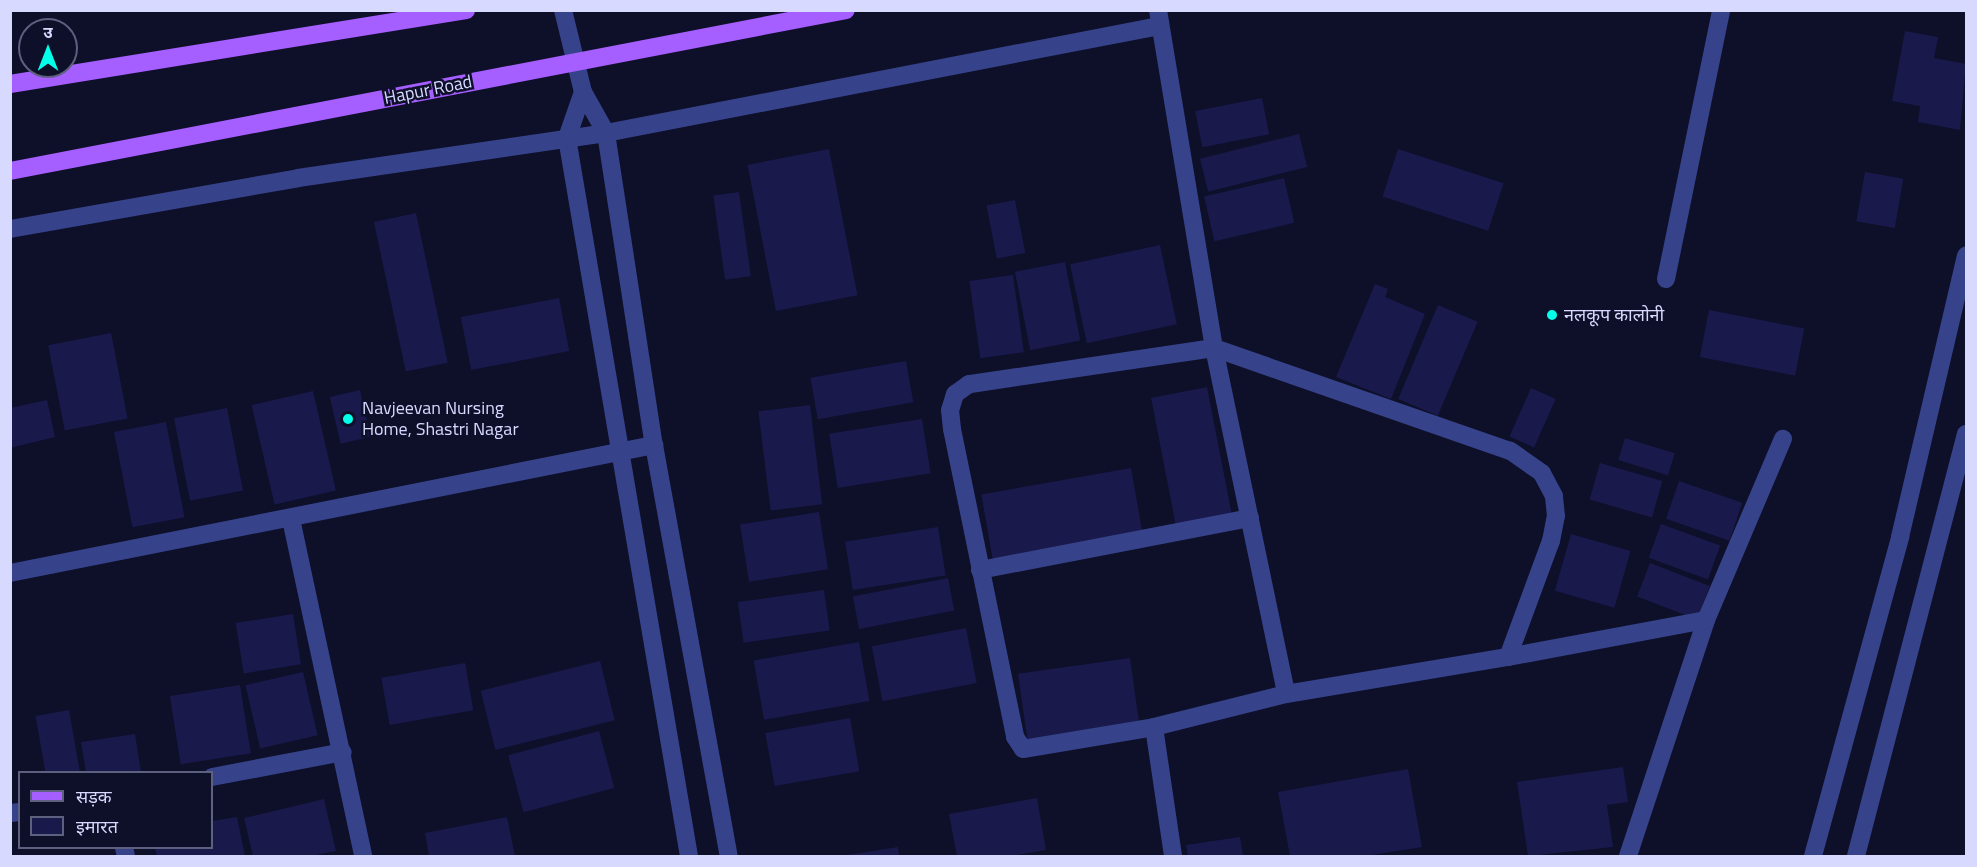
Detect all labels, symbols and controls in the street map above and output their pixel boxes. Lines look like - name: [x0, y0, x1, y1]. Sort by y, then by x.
- north arrow: [18, 18, 78, 78]
- text: उ: [43, 20, 53, 44]
- street label: Hapur Road: [382, 71, 474, 109]
- place label: नलकूप कालोनी: [1564, 304, 1664, 326]
- marker: नलकूप कालोनी: [1545, 308, 1559, 322]
- place label: Navjeevan Nursing Home, Shastri Nagar: [362, 398, 519, 440]
- marker: Navjeevan Nursing Home, Shastri Nagar: [339, 410, 357, 428]
- legend: [18, 771, 213, 849]
- text: सड़क: [76, 783, 112, 810]
- text: इमारत: [76, 813, 118, 840]

